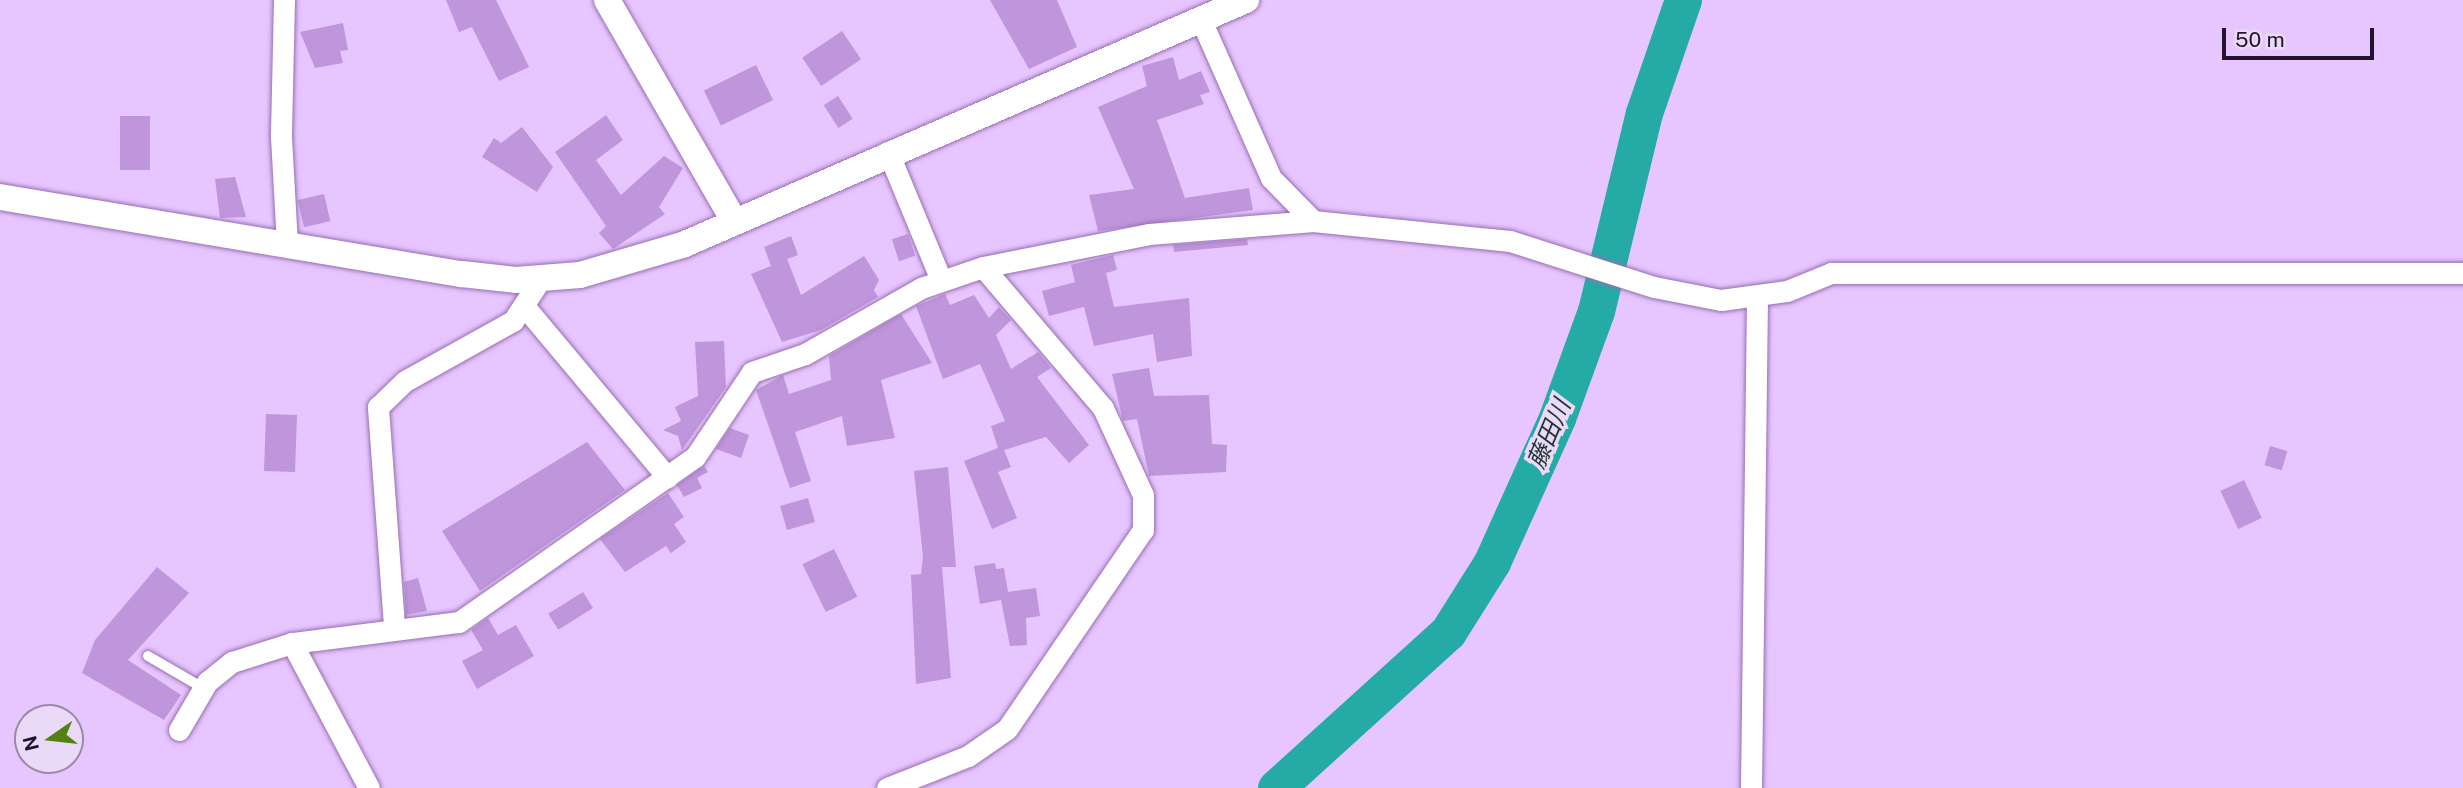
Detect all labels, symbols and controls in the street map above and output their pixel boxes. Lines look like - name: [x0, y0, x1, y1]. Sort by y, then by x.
- scale bar: [2225, 14, 2377, 58]
- text: 50 m: [2235, 27, 2285, 52]
- water label: 藤田川: [1522, 395, 1576, 473]
- north arrow: [14, 704, 84, 774]
- text: N: [18, 734, 43, 753]

